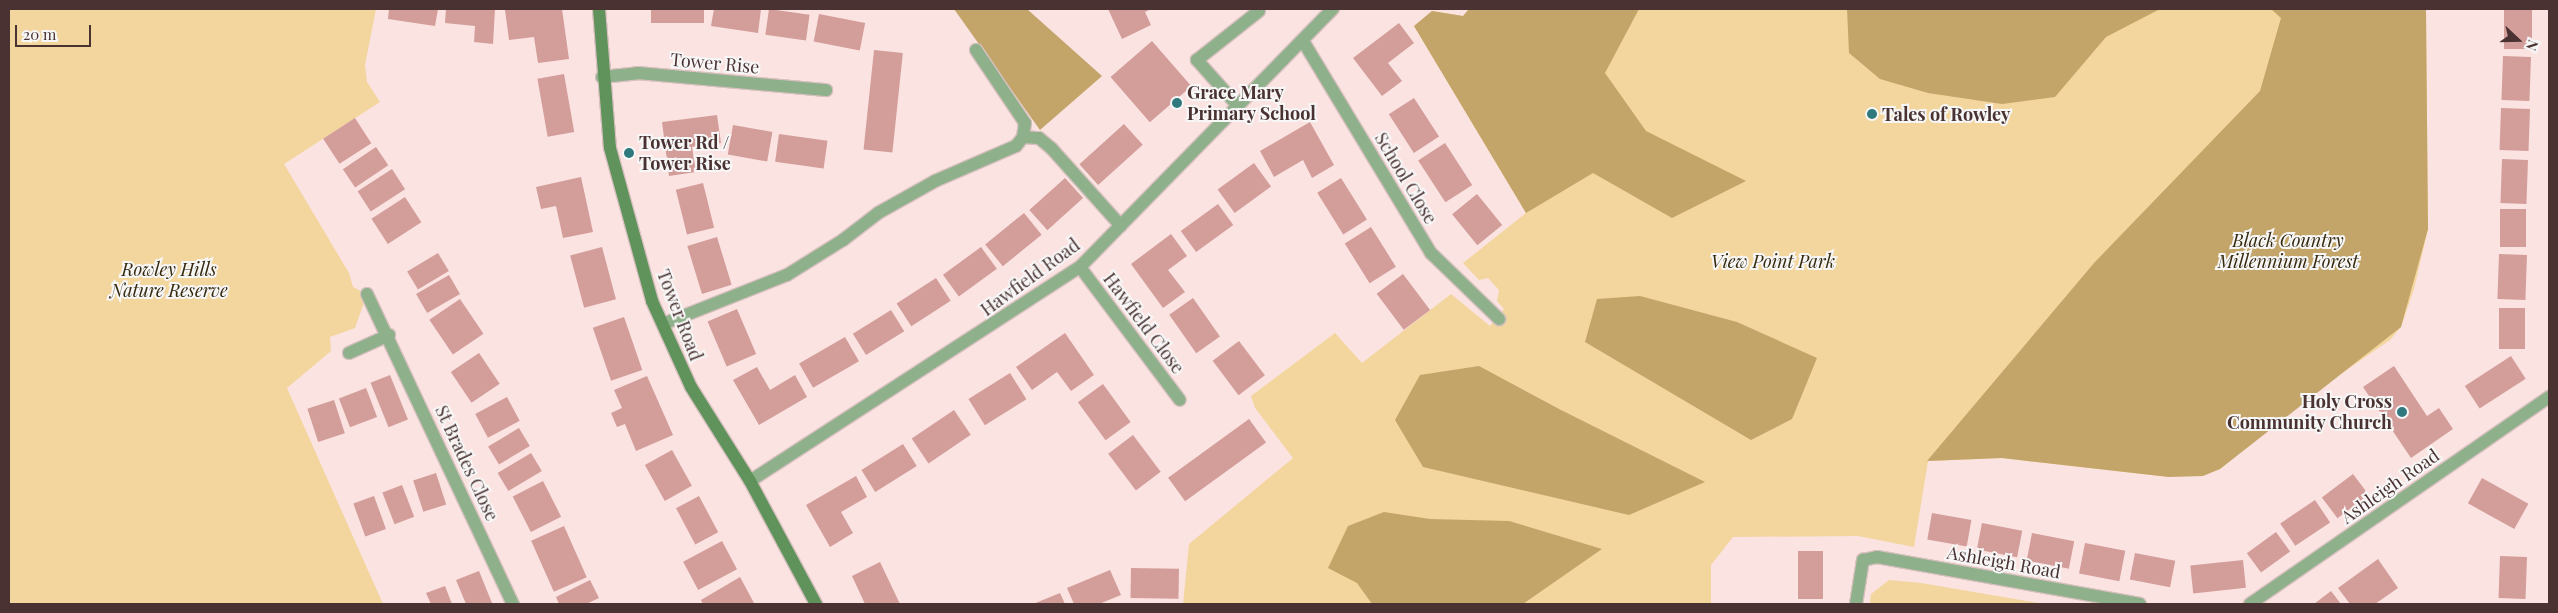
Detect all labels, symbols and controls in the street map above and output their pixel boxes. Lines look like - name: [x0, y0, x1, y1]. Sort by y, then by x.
- scale bar: [18, 15, 94, 47]
- north arrow: [2493, 15, 2543, 65]
- text: 20 m: [23, 24, 56, 44]
- text: N: [2522, 37, 2543, 54]
- street label: Tower Rise: [669, 48, 761, 78]
- place label: Grace Mary Primary School: [1187, 82, 1316, 125]
- marker: Grace Mary Primary School: [1171, 97, 1183, 109]
- place label: Tales of Rowley: [1882, 103, 2010, 125]
- marker: Tales of Rowley: [1866, 108, 1878, 120]
- street label: School Close: [1370, 128, 1442, 228]
- place label: Tower Rd / Tower Rise: [639, 132, 731, 174]
- marker: Tower Rd / Tower Rise: [623, 147, 635, 159]
- park label: Black Country Millennium Forest: [2218, 230, 2358, 272]
- street label: Hawfield Road: [976, 234, 1084, 320]
- park label: View Point Park: [1711, 250, 1835, 272]
- park label: Rowley Hills Nature Reserve: [110, 259, 228, 302]
- street label: Tower Road: [653, 266, 707, 364]
- street label: Hawfield Close: [1099, 268, 1189, 378]
- place label: Holy Cross Community Church: [2226, 391, 2392, 434]
- street label: St Brades Close: [431, 402, 503, 524]
- marker: Holy Cross Community Church: [2396, 406, 2408, 418]
- street label: Ashleigh Road: [2337, 444, 2443, 528]
- street label: Ashleigh Road: [1946, 541, 2062, 583]

